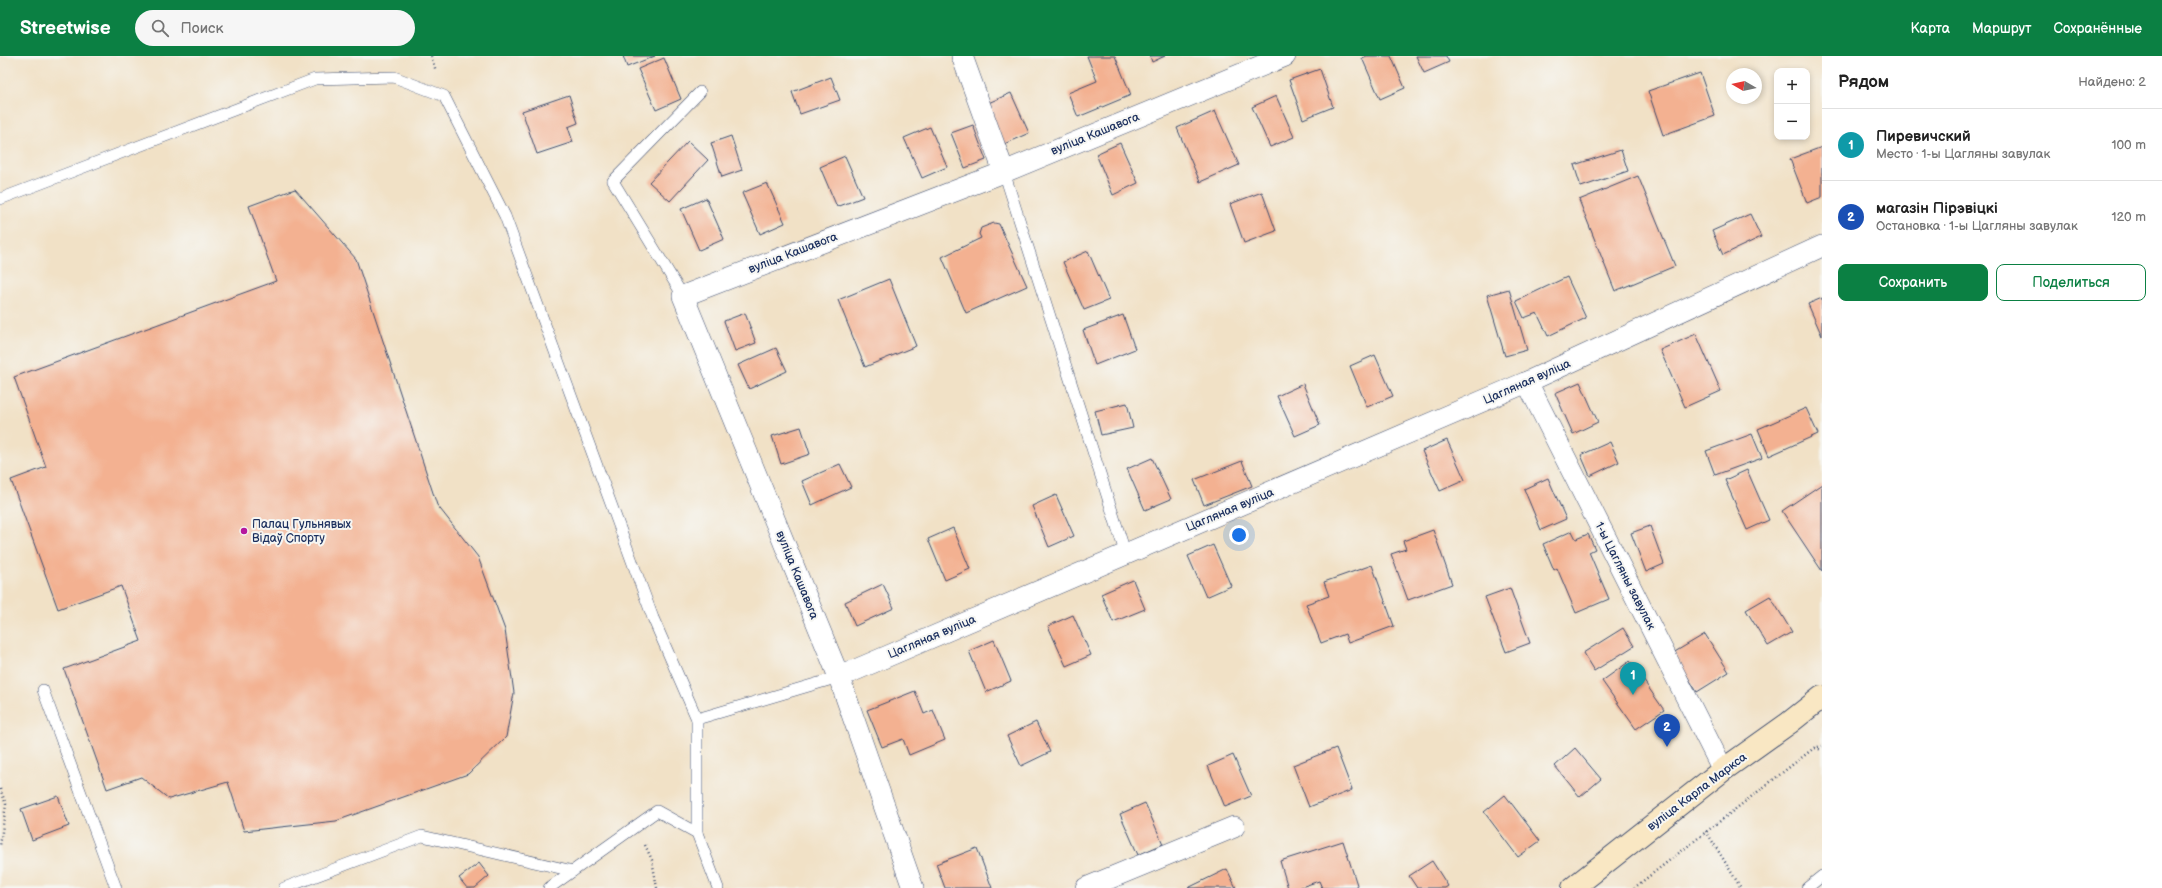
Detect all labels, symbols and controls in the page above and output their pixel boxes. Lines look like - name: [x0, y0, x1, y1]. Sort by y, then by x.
- search box: [135, 10, 415, 46]
- text: Streetwise: [20, 17, 111, 40]
- icon: search: [149, 17, 171, 39]
- text: Поиск: [181, 19, 223, 38]
- text: Карта: [1911, 20, 1950, 37]
- text: Маршрут: [1972, 20, 2032, 37]
- text: Сохранённые: [2054, 20, 2142, 37]
- north arrow: [1726, 68, 1762, 104]
- map controls: [1774, 68, 1810, 140]
- button: +: [1774, 68, 1810, 104]
- text: Рядом: [1838, 72, 1889, 92]
- text: Найдено: 2: [2078, 74, 2146, 90]
- button: −: [1774, 104, 1810, 140]
- street label: вуліца Кашавога: [1049, 109, 1141, 159]
- text: Пиревичский: [1876, 127, 1971, 146]
- text: 1: [1848, 137, 1854, 153]
- text: 100 m: [2111, 137, 2146, 153]
- text: Место · 1-ы Цагляны завулак: [1876, 146, 2050, 162]
- text: магазін Пірэвіцкі: [1876, 199, 1998, 218]
- text: 2: [1847, 209, 1855, 225]
- text: 120 m: [2111, 209, 2146, 225]
- text: Остановка · 1-ы Цагляны завулак: [1876, 218, 2078, 234]
- street label: вуліца Кашавога: [746, 229, 840, 277]
- button: Сохранить: [1838, 264, 1988, 301]
- button: Поделиться: [1996, 264, 2146, 301]
- street label: Цагляная вуліца: [1481, 356, 1573, 408]
- street label: Цагляная вуліца: [1184, 485, 1276, 535]
- place label: Палац Гульнявых Відаў Спорту: [252, 517, 352, 546]
- street label: 1-ы Цагляны завулак: [1591, 520, 1659, 633]
- your location: [1229, 525, 1249, 545]
- marker: Палац Гульнявых Відаў Спорту: [239, 526, 249, 536]
- street label: вуліца Кашавога: [772, 529, 822, 621]
- street label: Цагляная вуліца: [886, 612, 978, 662]
- pin: 1: [1620, 662, 1646, 695]
- pin: 2: [1654, 714, 1680, 747]
- street label: вуліца Карла Маркса: [1644, 750, 1750, 834]

